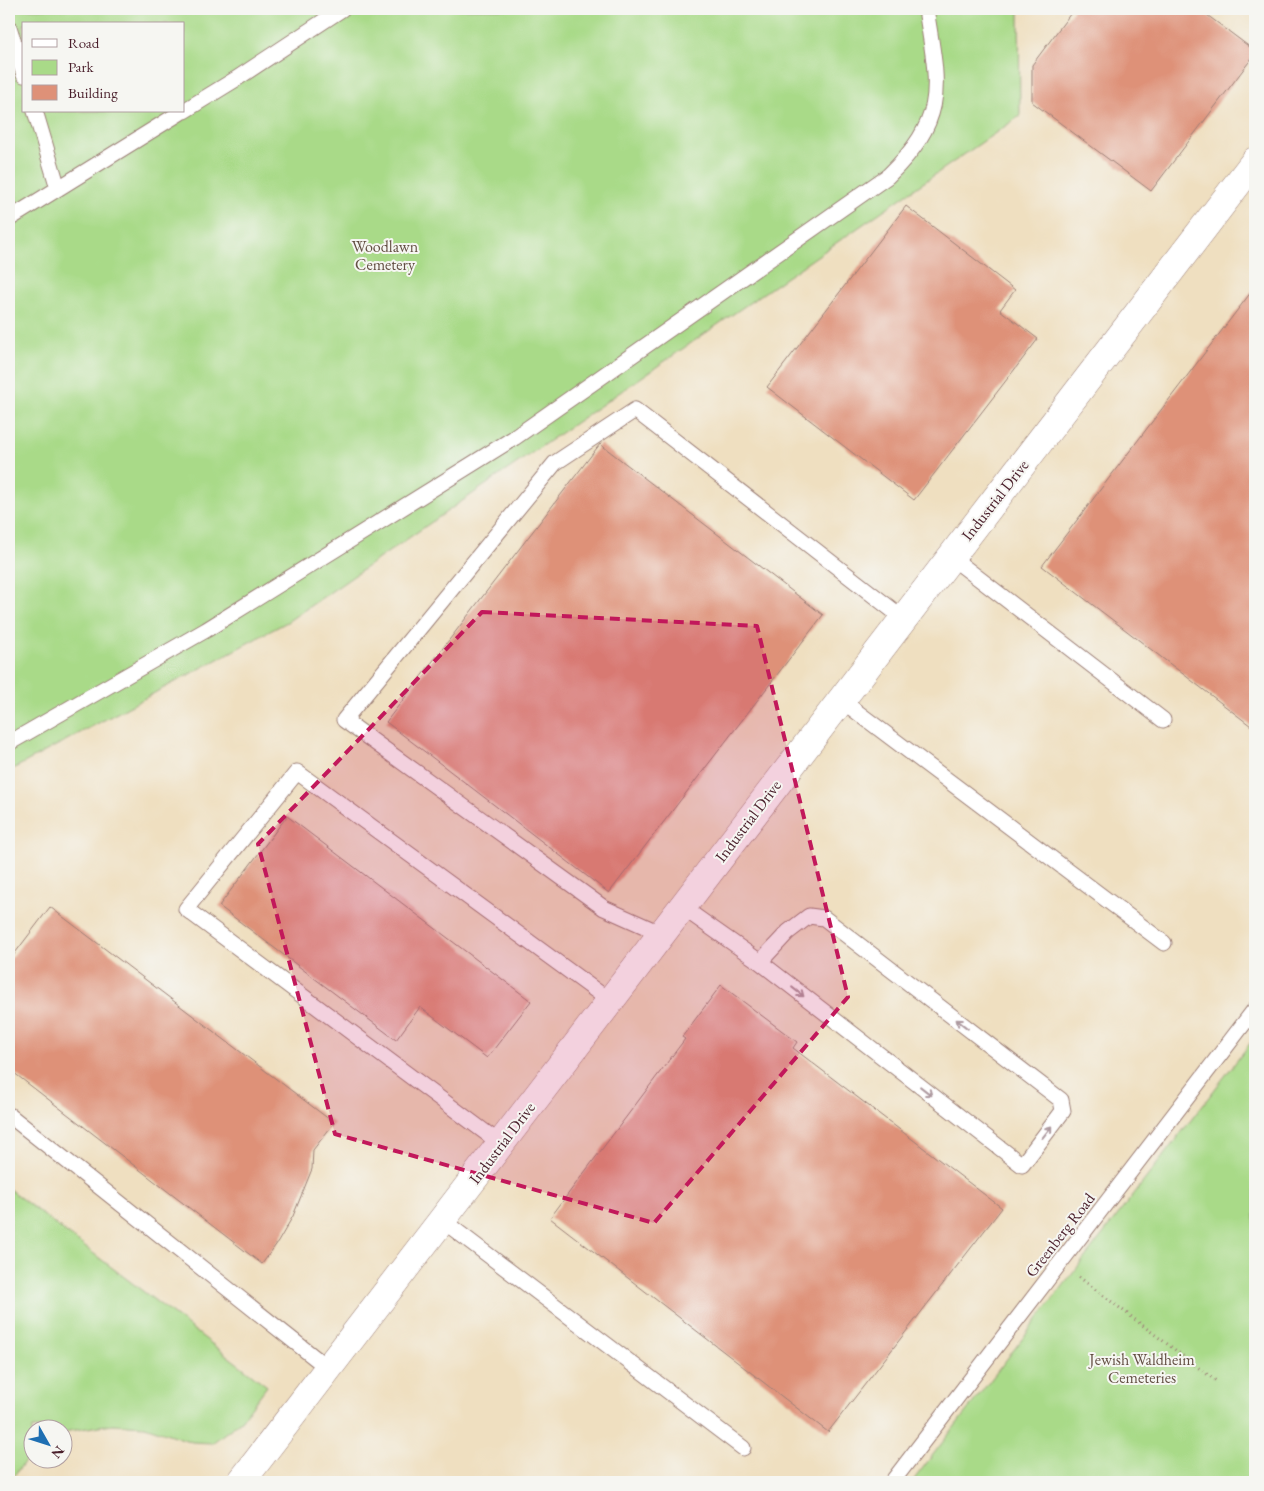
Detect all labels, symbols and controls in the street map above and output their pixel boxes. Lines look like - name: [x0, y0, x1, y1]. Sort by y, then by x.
- legend: [22, 22, 185, 112]
- text: Road: [68, 33, 100, 52]
- text: Park: [68, 57, 95, 76]
- text: Building: [68, 83, 118, 102]
- park label: Woodlawn Cemetery: [352, 236, 419, 275]
- street label: Industrial Drive: [957, 455, 1033, 545]
- street label: Industrial Drive: [710, 776, 786, 866]
- one-way arrow: [791, 986, 804, 997]
- one-way arrow: [956, 1019, 969, 1030]
- one-way arrow: [919, 1086, 932, 1097]
- street label: Industrial Drive: [464, 1098, 540, 1188]
- one-way arrow: [1042, 1125, 1052, 1139]
- street label: Greenberg Road: [1021, 1188, 1100, 1281]
- park label: Jewish Waldheim Cemeteries: [1087, 1349, 1195, 1388]
- north arrow: [22, 1418, 72, 1468]
- text: N: [47, 1442, 69, 1463]

